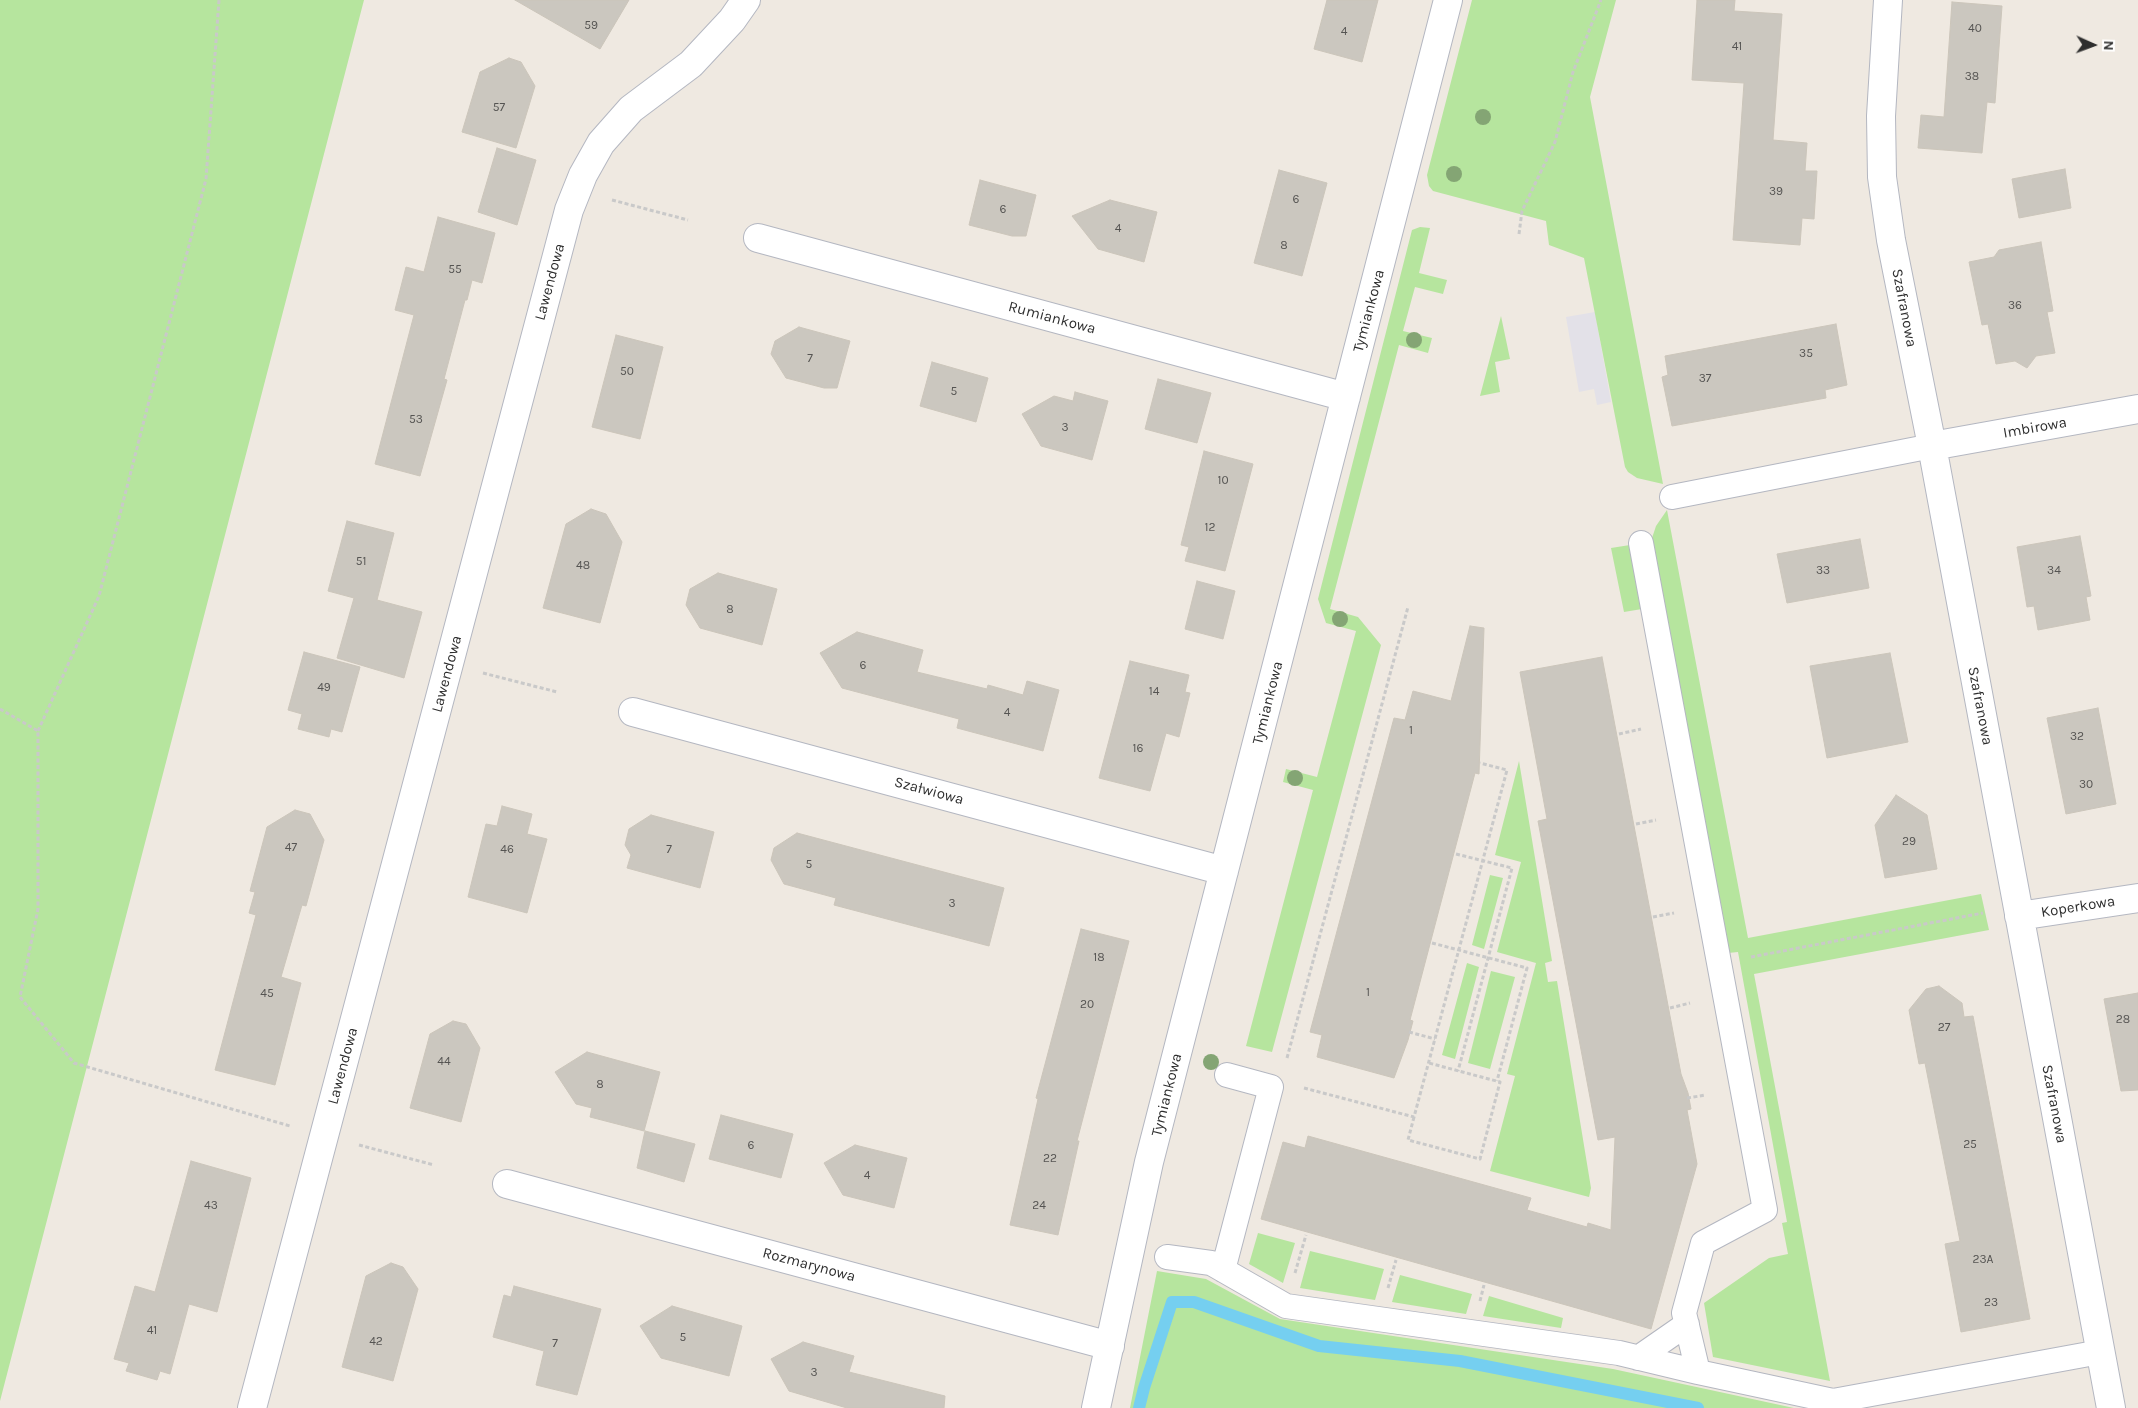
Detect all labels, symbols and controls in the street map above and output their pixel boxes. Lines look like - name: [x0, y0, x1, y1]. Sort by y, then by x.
- house number: 59: [584, 19, 598, 33]
- north arrow: [2068, 20, 2118, 70]
- house number: 40: [1968, 22, 1982, 36]
- house number: 4: [1341, 25, 1347, 39]
- house number: 41: [1732, 40, 1742, 54]
- text: N: [2100, 40, 2117, 51]
- house number: 38: [1965, 70, 1979, 84]
- house number: 57: [493, 101, 505, 115]
- house number: 39: [1769, 185, 1783, 199]
- house number: 6: [1293, 193, 1299, 207]
- house number: 6: [1000, 203, 1006, 217]
- house number: 4: [1115, 222, 1121, 236]
- house number: 8: [1280, 239, 1288, 253]
- street label: Lawendowa: [531, 241, 569, 323]
- house number: 55: [448, 263, 462, 277]
- street label: Szafranowa: [1888, 267, 1920, 349]
- street label: Tymiankowa: [1349, 268, 1389, 354]
- street label: Rumiankowa: [1006, 298, 1098, 338]
- house number: 36: [2008, 299, 2022, 313]
- house number: 35: [1799, 347, 1813, 361]
- house number: 7: [807, 352, 813, 366]
- house number: 50: [620, 365, 634, 379]
- house number: 37: [1699, 372, 1711, 386]
- house number: 5: [951, 385, 957, 399]
- house number: 53: [409, 413, 423, 427]
- street label: Imbirowa: [2002, 414, 2068, 442]
- house number: 3: [1061, 421, 1069, 435]
- house number: 10: [1217, 474, 1229, 488]
- house number: 12: [1205, 521, 1215, 535]
- house number: 51: [356, 555, 366, 569]
- house number: 48: [576, 559, 590, 573]
- house number: 33: [1816, 564, 1830, 578]
- house number: 34: [2047, 564, 2061, 578]
- house number: 8: [726, 603, 734, 617]
- street label: Lawendowa: [428, 633, 466, 715]
- house number: 6: [860, 659, 866, 673]
- street label: Tymiankowa: [1249, 660, 1287, 746]
- street label: Szafranowa: [1964, 665, 1996, 747]
- house number: 49: [317, 681, 331, 695]
- house number: 14: [1149, 685, 1159, 699]
- house number: 4: [1004, 706, 1010, 720]
- house number: 1: [1409, 724, 1413, 738]
- house number: 32: [2070, 730, 2084, 744]
- house number: 16: [1133, 742, 1143, 756]
- street label: Szałwiowa: [892, 773, 966, 809]
- house number: 30: [2079, 778, 2093, 792]
- house number: 29: [1902, 835, 1916, 849]
- house number: 47: [285, 841, 297, 855]
- house number: 46: [500, 843, 514, 857]
- house number: 7: [666, 843, 672, 857]
- house number: 5: [806, 858, 812, 872]
- street label: Koperkowa: [2040, 892, 2116, 922]
- house number: 3: [948, 897, 956, 911]
- house number: 18: [1093, 951, 1105, 965]
- house number: 1: [1366, 986, 1370, 1000]
- house number: 45: [260, 987, 274, 1001]
- house number: 20: [1080, 998, 1094, 1012]
- house number: 28: [2116, 1013, 2130, 1027]
- house number: 27: [1938, 1021, 1950, 1035]
- street label: Lawendowa: [324, 1025, 362, 1107]
- street label: Tymiankowa: [1148, 1052, 1186, 1138]
- house number: 44: [437, 1055, 451, 1069]
- street label: Szafranowa: [2038, 1063, 2070, 1145]
- house number: 8: [596, 1078, 604, 1092]
- house number: 25: [1963, 1138, 1977, 1152]
- house number: 6: [748, 1139, 754, 1153]
- house number: 22: [1043, 1152, 1057, 1166]
- house number: 4: [864, 1169, 870, 1183]
- house number: 43: [204, 1199, 218, 1213]
- house number: 24: [1032, 1199, 1046, 1213]
- street label: Rozmarynowa: [761, 1244, 857, 1286]
- house number: 23A: [1973, 1253, 1993, 1267]
- house number: 23: [1984, 1296, 1998, 1310]
- house number: 41: [147, 1324, 157, 1338]
- house number: 5: [680, 1331, 686, 1345]
- house number: 42: [369, 1335, 383, 1349]
- house number: 7: [552, 1337, 558, 1351]
- house number: 3: [810, 1366, 818, 1380]

